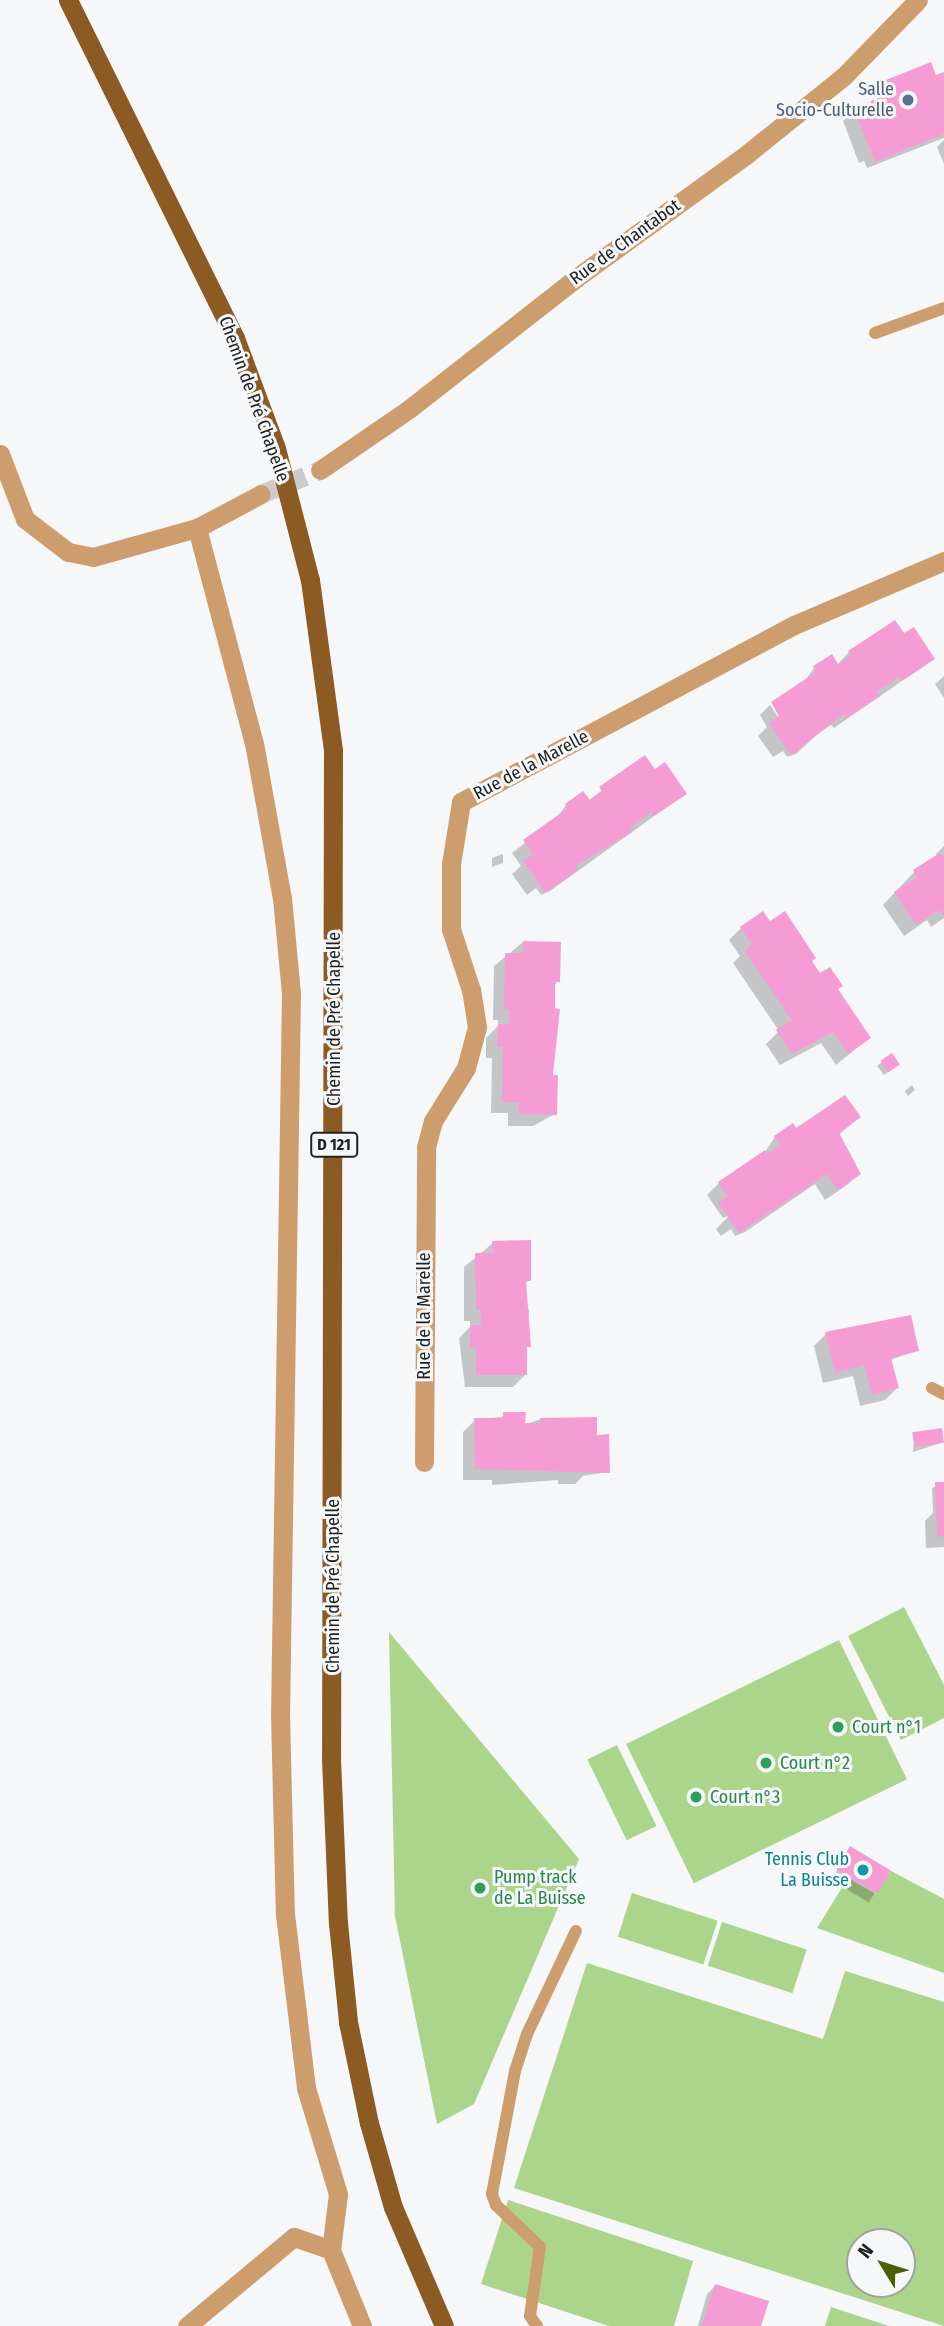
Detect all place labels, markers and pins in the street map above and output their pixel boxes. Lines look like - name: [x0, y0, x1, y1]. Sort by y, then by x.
- place label: Salle Socio-Culturelle: [776, 79, 894, 122]
- marker: Salle Socio-Culturelle: [900, 92, 916, 108]
- place label: Court n°1: [852, 1716, 921, 1738]
- marker: Court n°1: [830, 1719, 846, 1735]
- place label: Court n°2: [780, 1752, 850, 1774]
- marker: Court n°2: [758, 1755, 774, 1771]
- place label: Court n°3: [710, 1786, 780, 1808]
- marker: Court n°3: [688, 1789, 704, 1805]
- place label: Tennis Club La Buisse: [765, 1849, 849, 1892]
- marker: Tennis Club La Buisse: [855, 1862, 871, 1878]
- place label: Pump track de La Buisse: [494, 1867, 586, 1910]
- marker: Pump track de La Buisse: [472, 1880, 488, 1896]

